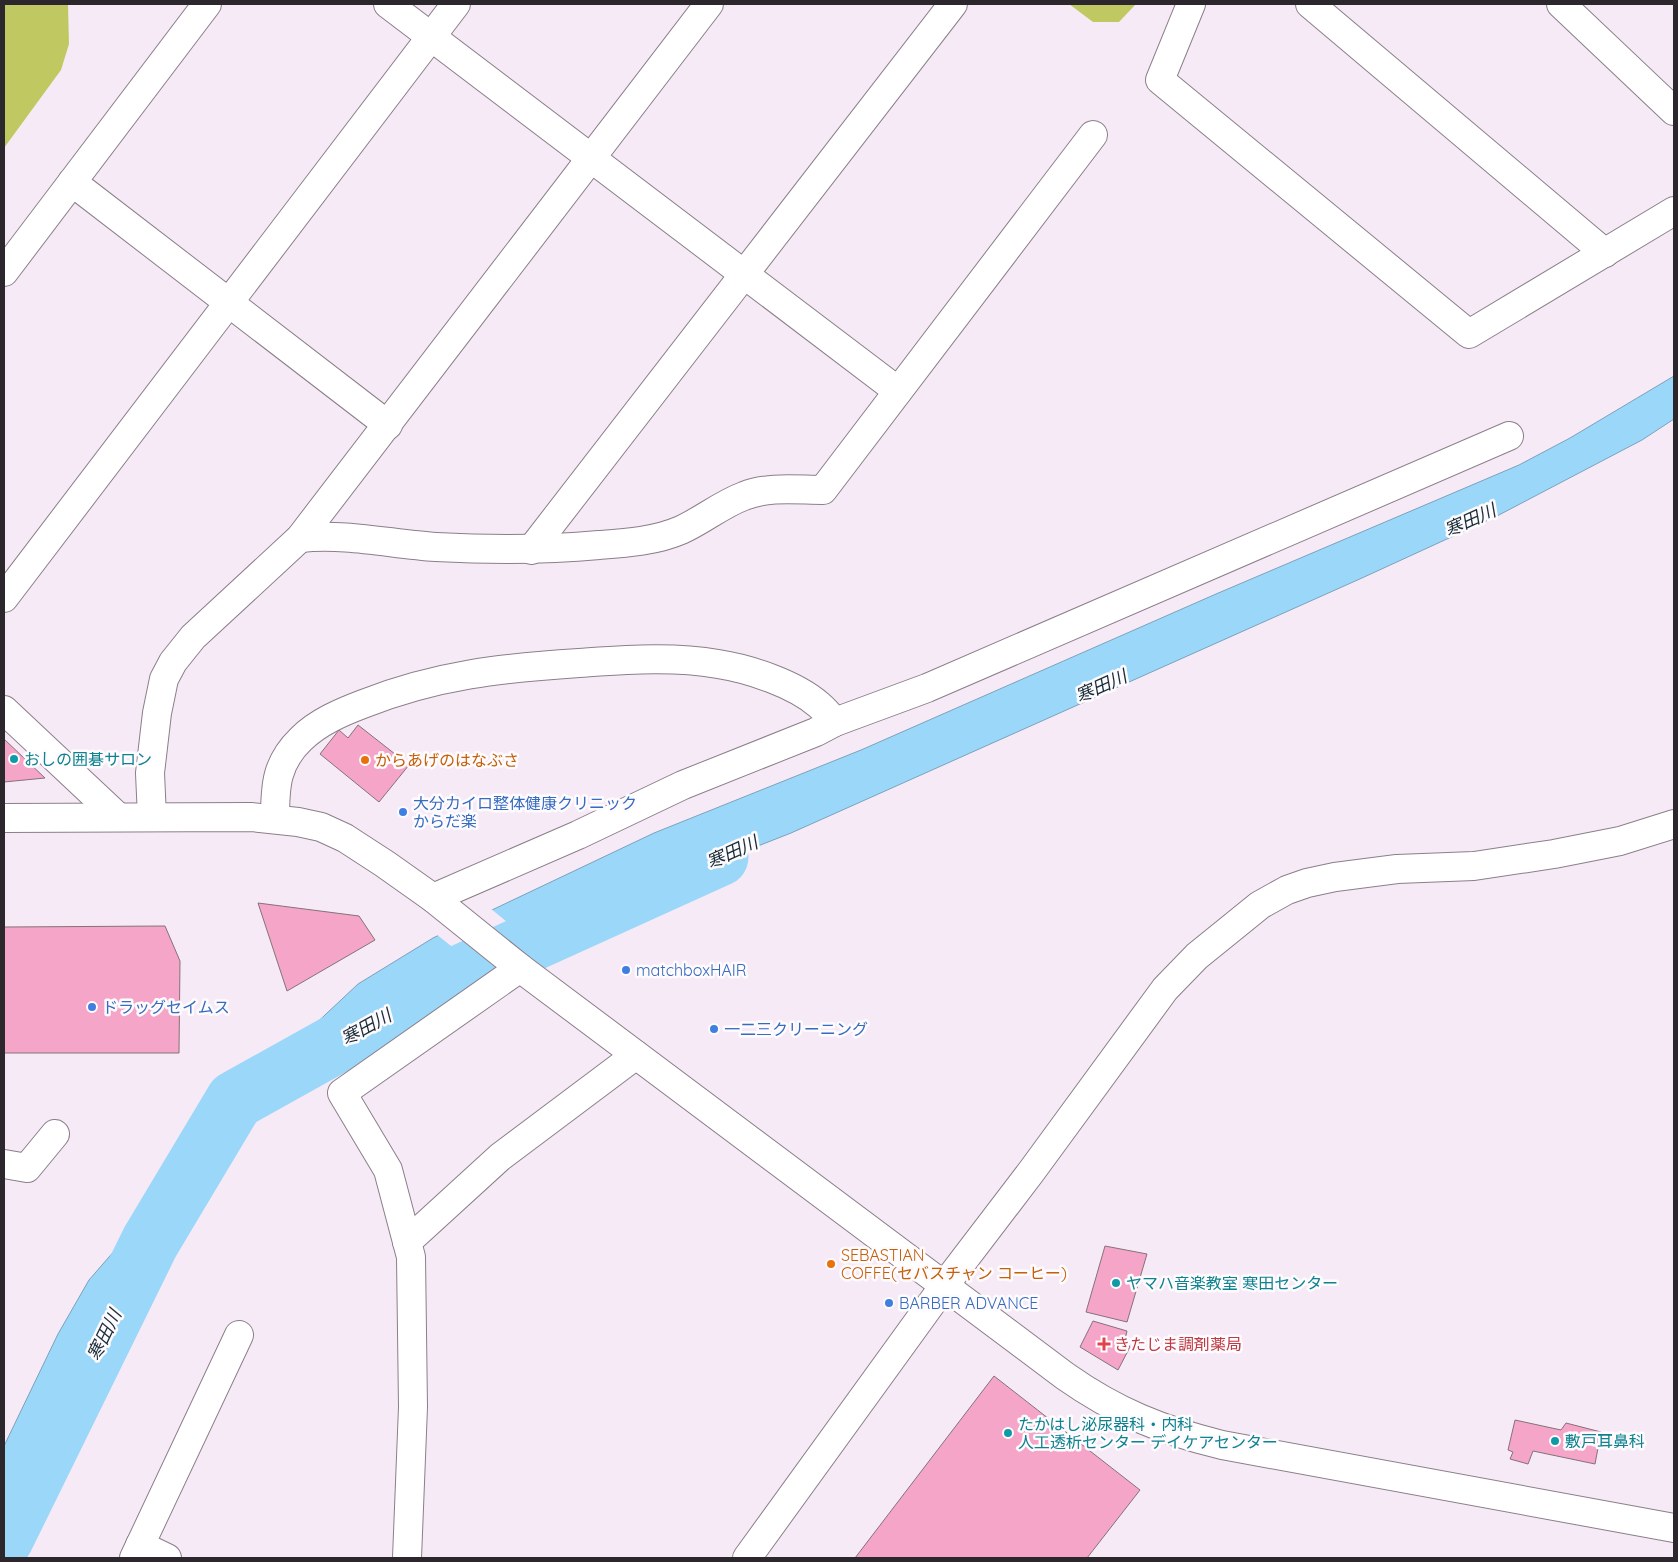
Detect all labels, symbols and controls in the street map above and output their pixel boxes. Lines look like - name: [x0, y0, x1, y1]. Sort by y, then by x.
- water label: 寒田川: [1441, 498, 1501, 541]
- water label: 寒田川: [1072, 664, 1132, 707]
- place label: おしの囲碁サロン: [24, 749, 152, 769]
- place label: からあげのはなぶさ: [375, 750, 519, 770]
- marker: おしの囲碁サロン: [8, 753, 20, 765]
- marker: からあげのはなぶさ: [359, 754, 371, 766]
- place label: 大分カイロ整体健康クリニック からだ楽: [413, 793, 637, 831]
- marker: 大分カイロ整体健康クリニック からだ楽: [397, 806, 409, 818]
- water label: 寒田川: [703, 830, 763, 873]
- place label: matchboxHAIR: [636, 960, 747, 980]
- marker: matchboxHAIR: [620, 964, 632, 976]
- place label: ドラッグセイムス: [102, 997, 230, 1017]
- marker: ドラッグセイムス: [86, 1001, 98, 1013]
- water label: 寒田川: [337, 1003, 397, 1050]
- place label: 一二三クリーニング: [724, 1019, 868, 1039]
- marker: 一二三クリーニング: [708, 1023, 720, 1035]
- place label: SEBASTIAN COFFE(セバスチャン コーヒー): [841, 1245, 1067, 1283]
- marker: SEBASTIAN COFFE(セバスチャン コーヒー): [825, 1258, 837, 1270]
- place label: ヤマハ音楽教室 寒田センター: [1126, 1273, 1338, 1293]
- marker: ヤマハ音楽教室 寒田センター: [1110, 1277, 1122, 1289]
- place label: BARBER ADVANCE: [899, 1293, 1038, 1313]
- marker: BARBER ADVANCE: [883, 1297, 895, 1309]
- water label: 寒田川: [82, 1304, 127, 1364]
- place label: きたじま調剤薬局: [1114, 1334, 1242, 1354]
- marker: きたじま調剤薬局: [1098, 1338, 1110, 1350]
- place label: たかはし泌尿器科・内科 人工透析センター デイケアセンター: [1018, 1414, 1278, 1452]
- marker: たかはし泌尿器科・内科 人工透析センター デイケアセンター: [1002, 1427, 1014, 1439]
- place label: 敷戸耳鼻科: [1565, 1431, 1645, 1451]
- marker: 敷戸耳鼻科: [1549, 1435, 1561, 1447]

